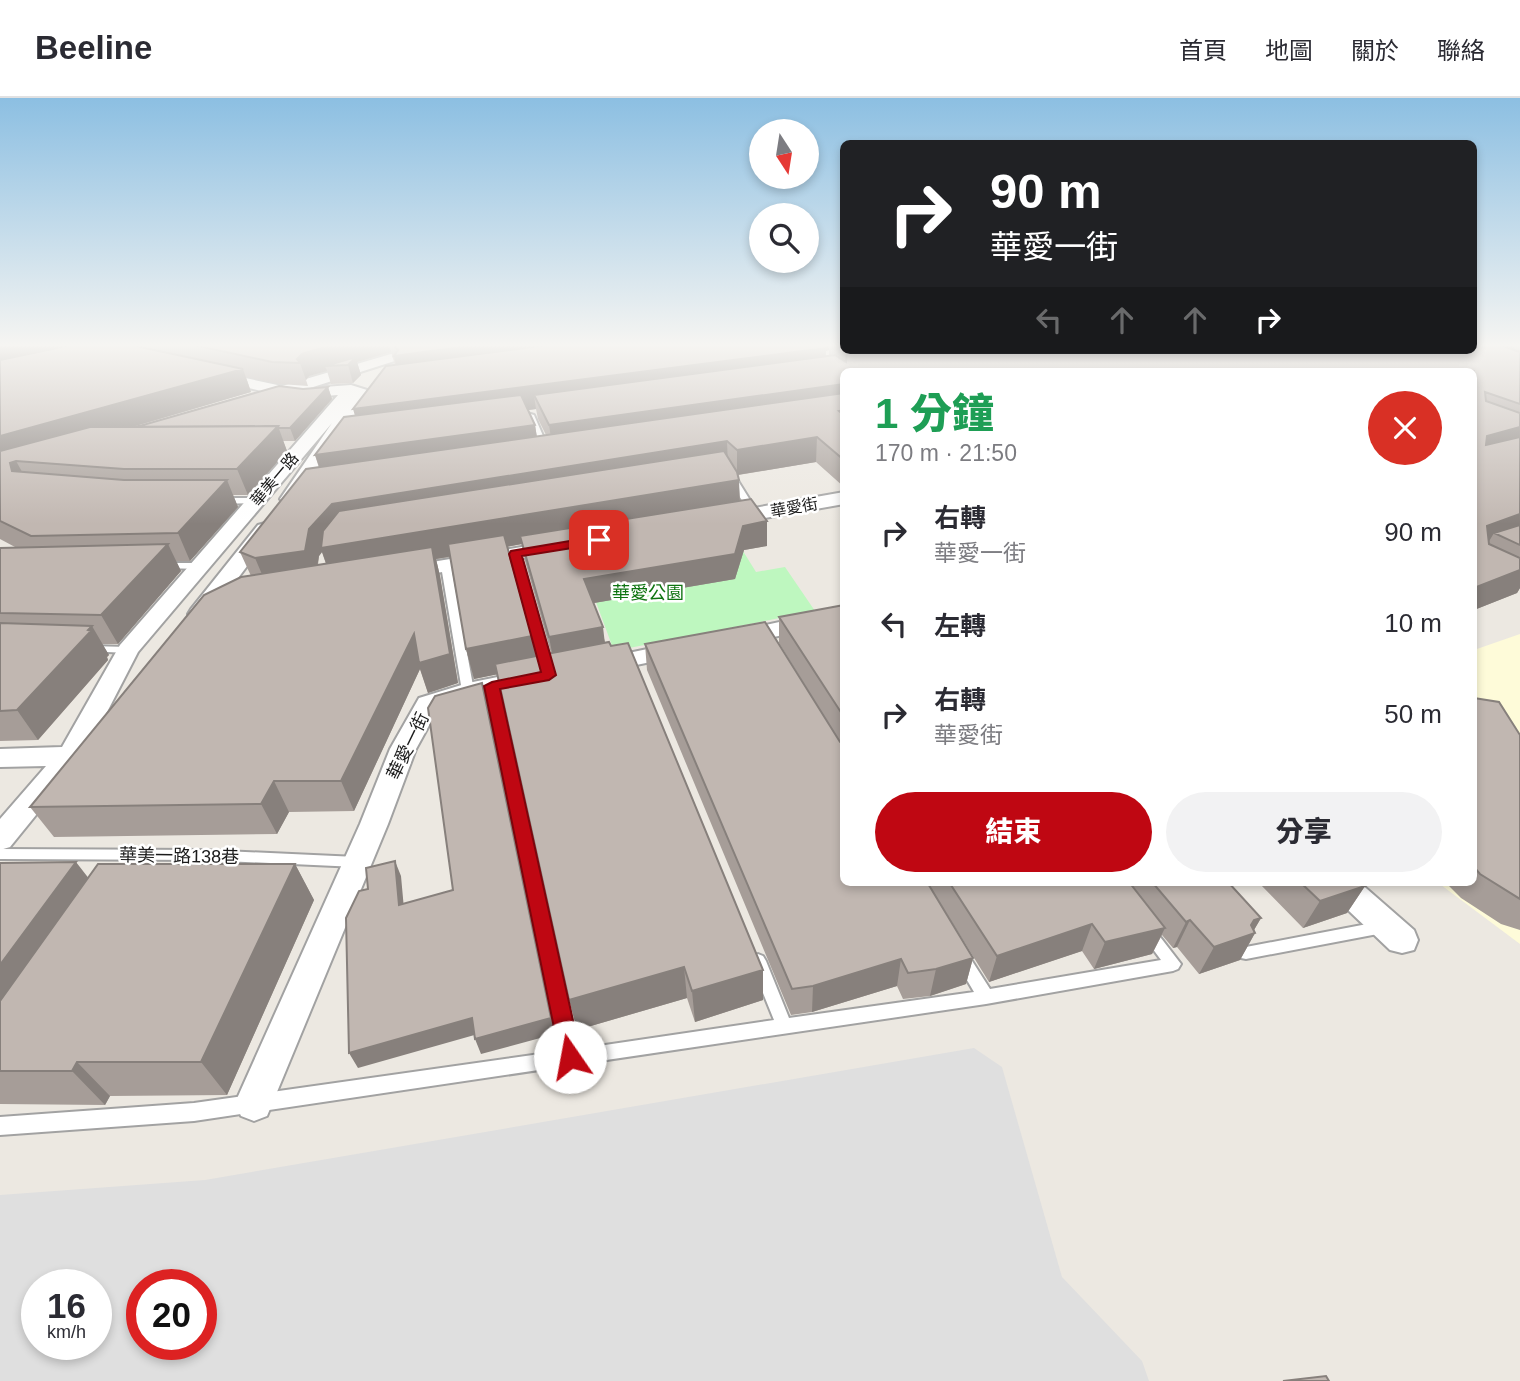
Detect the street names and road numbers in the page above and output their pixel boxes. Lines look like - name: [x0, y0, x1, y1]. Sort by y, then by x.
- street label: 華美一路: [247, 449, 301, 509]
- street label: 華愛街: [769, 495, 819, 520]
- street label: 華愛一街: [383, 709, 433, 783]
- street label: 華美一路138巷: [119, 845, 239, 867]

